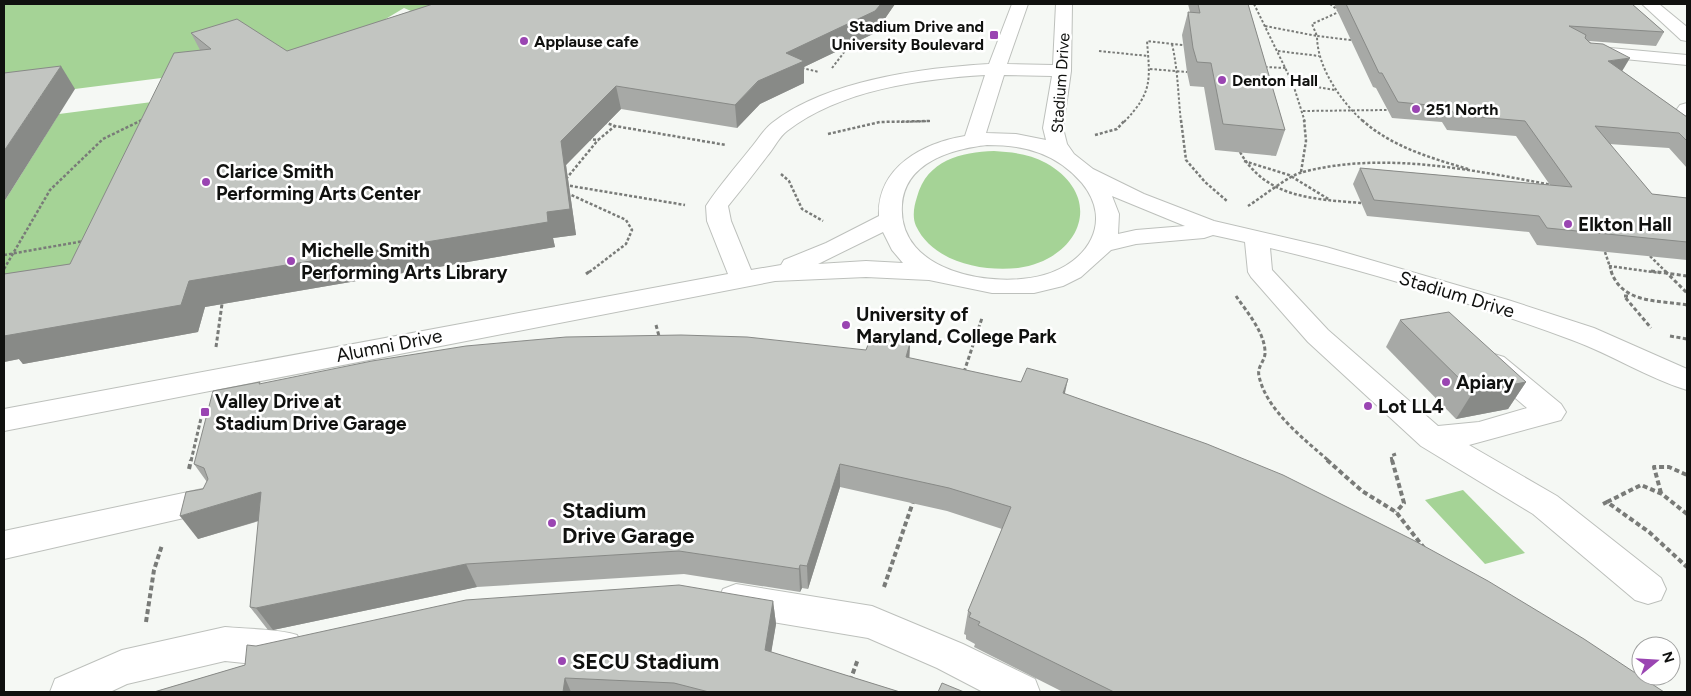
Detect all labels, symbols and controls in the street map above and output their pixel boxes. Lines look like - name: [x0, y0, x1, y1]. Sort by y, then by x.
- place label: Stadium Drive and University Boulevard: [831, 17, 984, 54]
- marker: Stadium Drive and University Boulevard: [988, 29, 1000, 41]
- place label: Applause cafe: [534, 32, 639, 51]
- street label: Stadium Drive: [1048, 32, 1074, 134]
- marker: Applause cafe: [518, 35, 530, 47]
- place label: Denton Hall: [1232, 71, 1318, 90]
- marker: Denton Hall: [1216, 74, 1228, 86]
- place label: 251 North: [1426, 100, 1498, 119]
- marker: 251 North: [1410, 103, 1422, 115]
- place label: Clarice Smith Performing Arts Center: [216, 160, 421, 205]
- marker: Clarice Smith Performing Arts Center: [200, 176, 212, 188]
- place label: Elkton Hall: [1578, 213, 1672, 236]
- marker: Elkton Hall: [1562, 218, 1574, 230]
- place label: Michelle Smith Performing Arts Library: [301, 239, 508, 284]
- marker: Michelle Smith Performing Arts Library: [285, 255, 297, 267]
- street label: Stadium Drive: [1396, 266, 1517, 323]
- place label: University of Maryland, College Park: [856, 303, 1058, 348]
- marker: University of Maryland, College Park: [840, 319, 852, 331]
- street label: Alumni Drive: [334, 324, 444, 367]
- place label: Apiary: [1456, 371, 1514, 394]
- marker: Apiary: [1440, 376, 1452, 388]
- place label: Valley Drive at Stadium Drive Garage: [215, 390, 407, 435]
- place label: Lot LL4: [1378, 395, 1444, 418]
- marker: Lot LL4: [1362, 400, 1374, 412]
- marker: Valley Drive at Stadium Drive Garage: [199, 406, 211, 418]
- place label: Stadium Drive Garage: [562, 497, 694, 549]
- marker: Stadium Drive Garage: [546, 517, 558, 529]
- north arrow: [1631, 636, 1681, 686]
- place label: SECU Stadium: [572, 648, 719, 675]
- text: N: [1658, 649, 1678, 665]
- marker: SECU Stadium: [556, 655, 568, 667]

